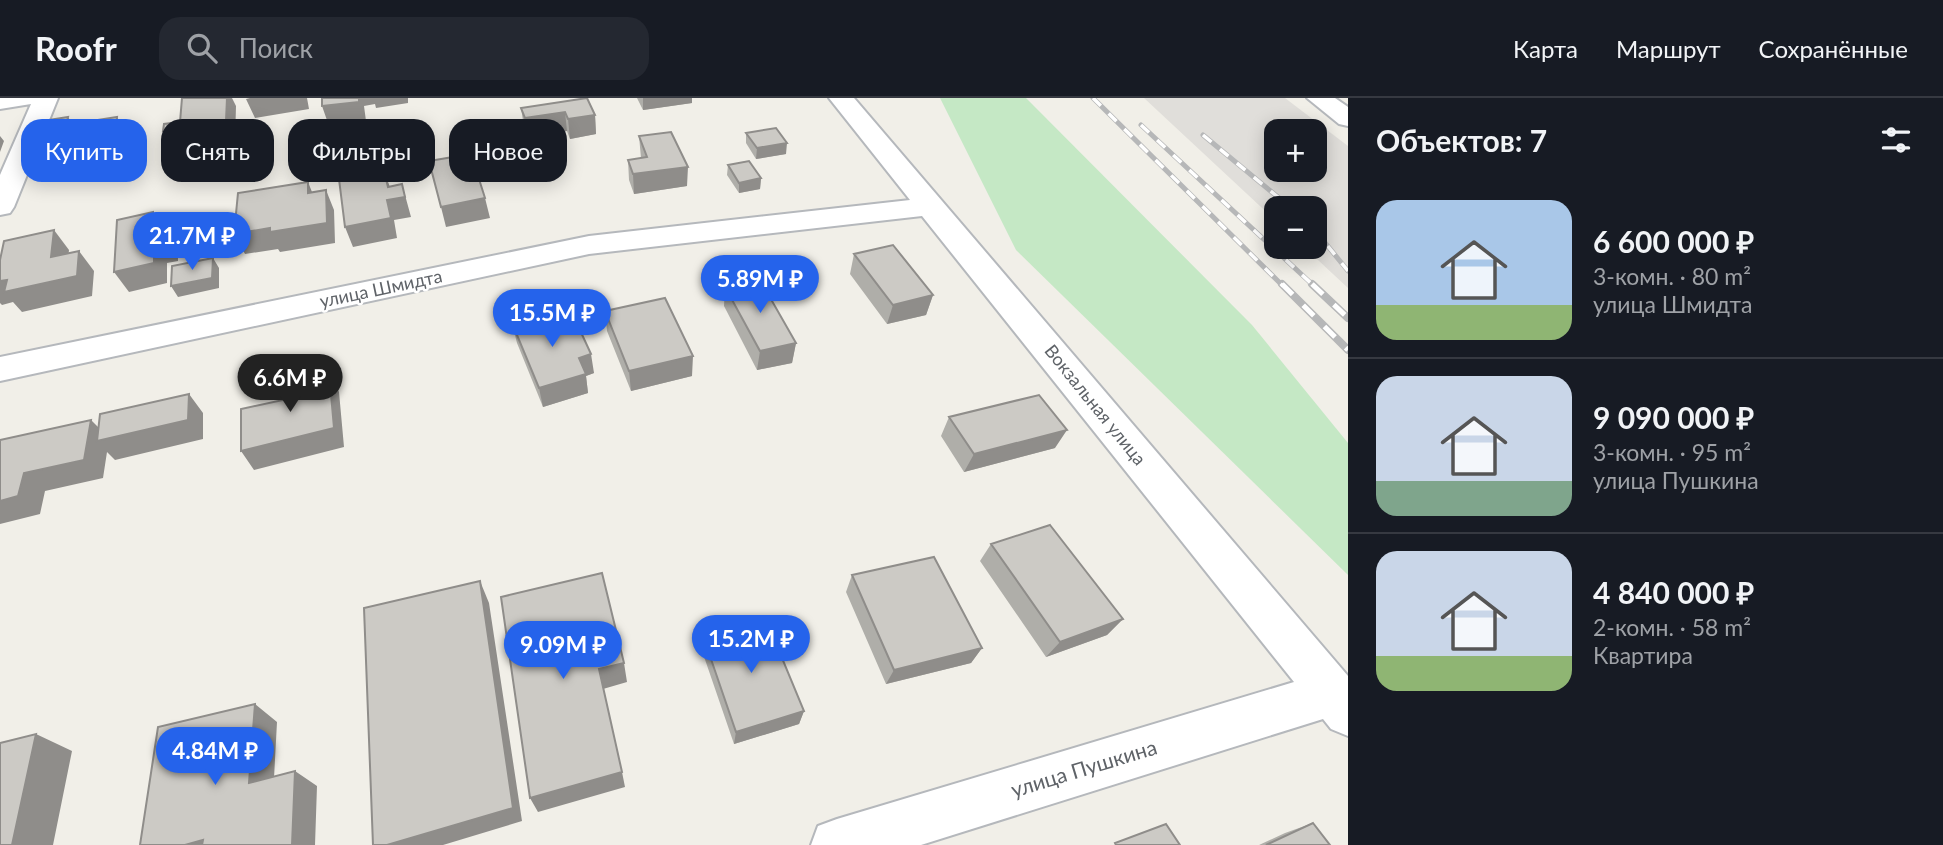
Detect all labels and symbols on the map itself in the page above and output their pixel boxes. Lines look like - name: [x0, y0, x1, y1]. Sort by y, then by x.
- pin: 21.7M ₽: [127, 212, 257, 272]
- pin: 5.89M ₽: [695, 256, 825, 315]
- street label: улица Шмидта: [317, 264, 444, 312]
- pin: 15.5M ₽: [487, 289, 617, 349]
- street label: Вокзальная улица: [1040, 340, 1151, 469]
- pin: 6.6M ₽: [233, 354, 347, 414]
- pin: 15.2M ₽: [686, 616, 816, 675]
- pin: 9.09M ₽: [498, 622, 628, 681]
- pin: 4.84M ₽: [150, 728, 280, 787]
- street label: улица Пушкина: [1008, 733, 1160, 802]

